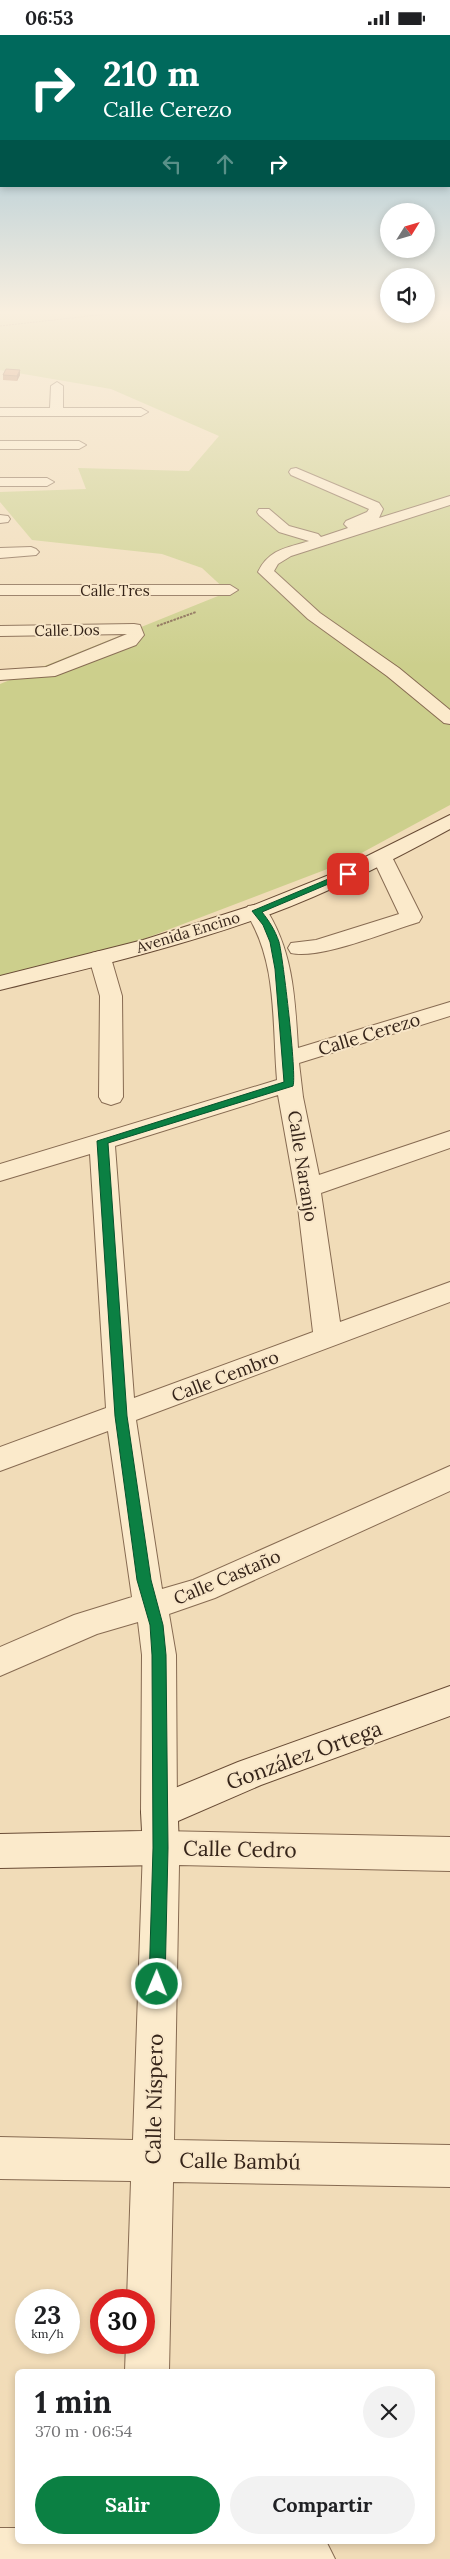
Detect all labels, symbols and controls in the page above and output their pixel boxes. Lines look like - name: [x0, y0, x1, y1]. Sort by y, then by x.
- text: 06:53: [25, 6, 74, 30]
- text: 210 m: [103, 51, 200, 96]
- icon: right: [20, 55, 85, 120]
- text: Calle Cerezo: [103, 95, 232, 123]
- icon: left: [158, 150, 186, 178]
- icon: ahead: [211, 150, 239, 178]
- icon: right: [264, 150, 292, 178]
- north arrow: [380, 203, 435, 257]
- map controls: [380, 203, 435, 323]
- button: sound: [380, 268, 435, 323]
- street label: Calle Tres: [80, 581, 150, 600]
- street label: Calle Dos: [34, 620, 100, 640]
- pin: [327, 853, 369, 895]
- icon: arrive: [334, 860, 362, 888]
- street label: Avenida Encino: [133, 907, 242, 957]
- street label: Calle Cerezo: [315, 1008, 423, 1060]
- street label: Calle Naranjo: [283, 1109, 323, 1223]
- street label: Calle Cembro: [168, 1345, 282, 1407]
- street label: Calle Castaño: [170, 1544, 284, 1610]
- street label: González Ortega: [222, 1714, 386, 1796]
- street label: Calle Cedro: [183, 1835, 297, 1863]
- position arrow: [130, 1957, 182, 2009]
- street label: Calle Níspero: [139, 2033, 169, 2165]
- street label: Calle Bambú: [179, 2146, 301, 2176]
- speed limit sign: 30: [90, 2289, 155, 2354]
- text: 23: [34, 2299, 61, 2331]
- text: km/h: [31, 2326, 64, 2341]
- text: 1 min: [35, 2383, 112, 2421]
- button: close: [363, 2386, 415, 2438]
- text: 370 m · 06:54: [35, 2421, 132, 2441]
- button: Salir: [35, 2476, 220, 2534]
- button: Compartir: [230, 2476, 415, 2534]

